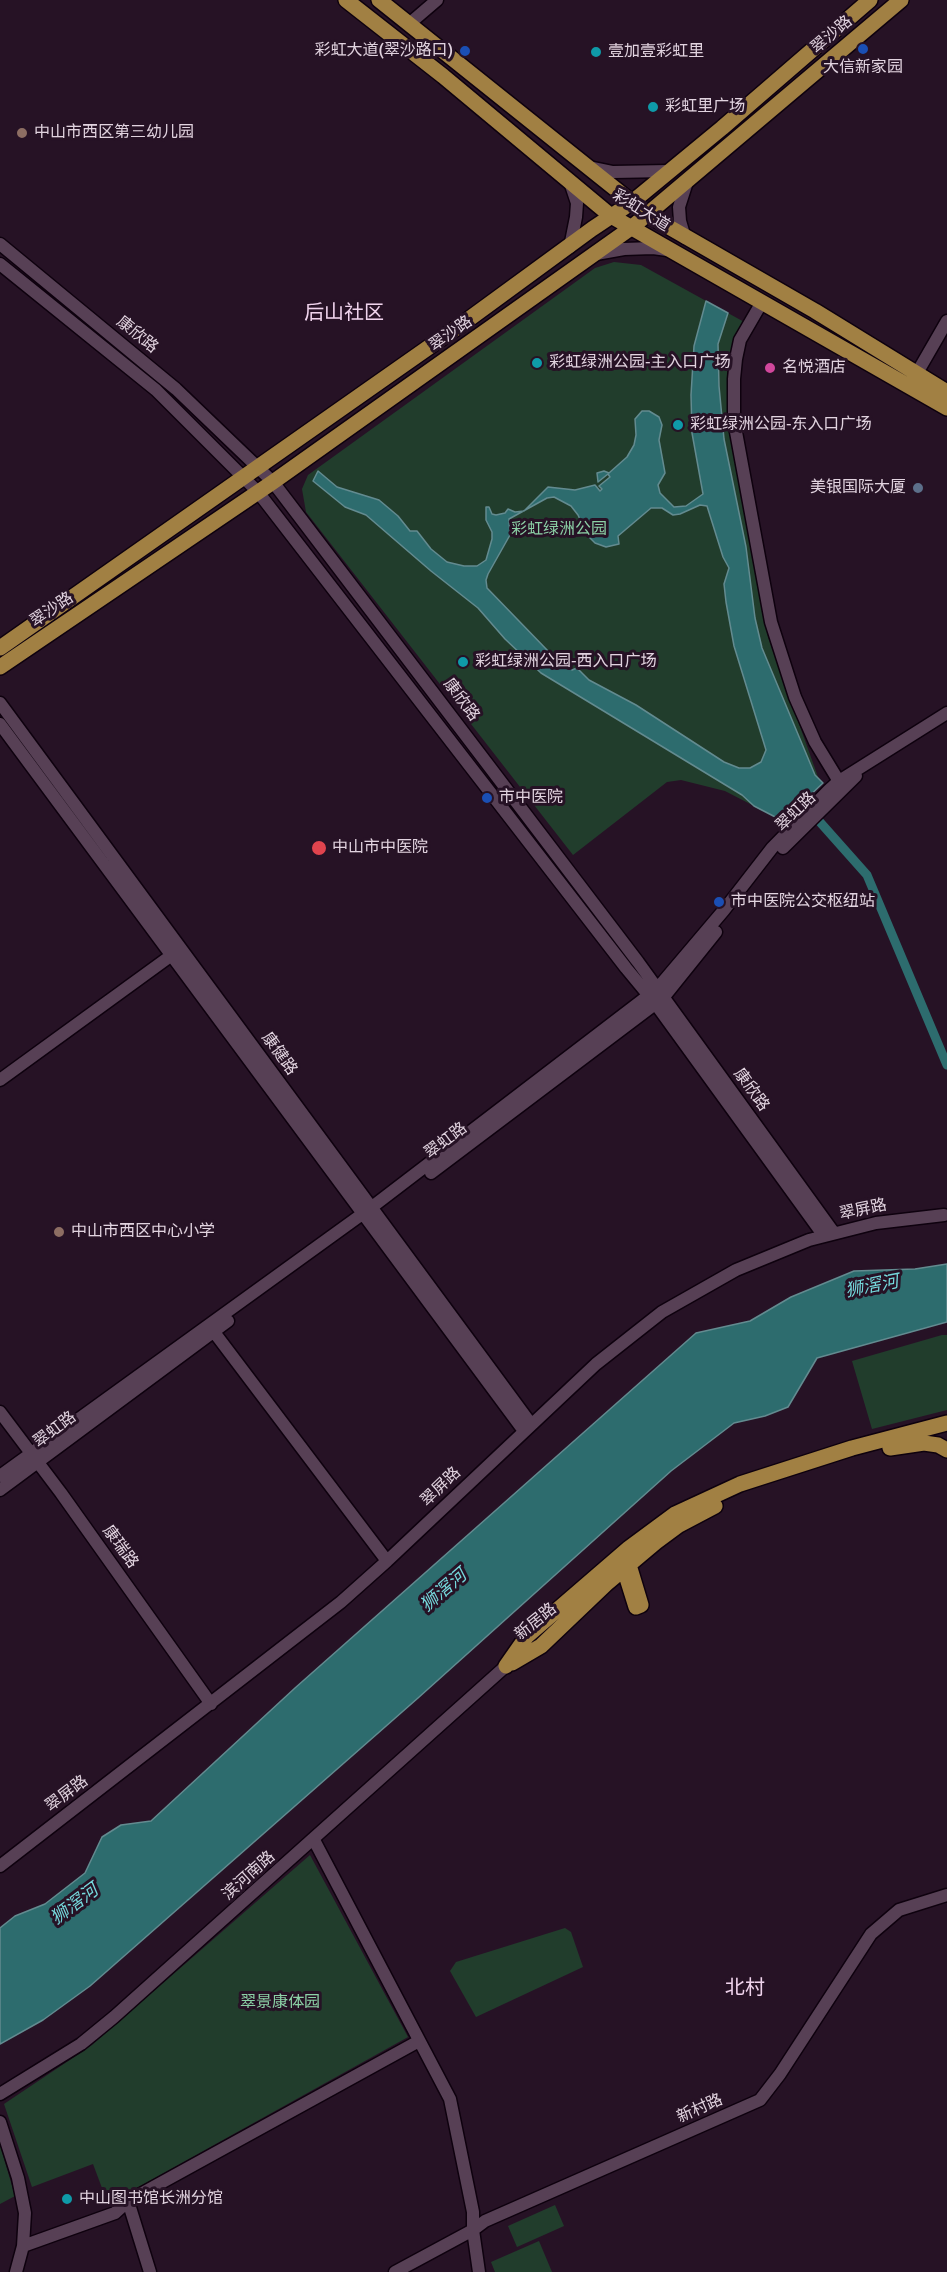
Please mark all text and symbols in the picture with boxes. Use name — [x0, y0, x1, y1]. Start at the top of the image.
street label: 翠沙路 — [807, 12, 857, 58]
place label: 彩虹大道(翠沙路口) — [314, 41, 453, 61]
place label: 壹加壹彩虹里 — [608, 42, 704, 62]
marker: 大信新家园 — [856, 42, 870, 56]
marker: 彩虹大道(翠沙路口) — [458, 44, 472, 58]
marker: 壹加壹彩虹里 — [589, 45, 603, 59]
place label: 大信新家园 — [823, 58, 903, 78]
place label: 彩虹里广场 — [665, 97, 745, 117]
marker: 彩虹里广场 — [646, 100, 660, 114]
place label: 中山市西区第三幼儿园 — [34, 123, 194, 143]
marker: 中山市西区第三幼儿园 — [15, 126, 29, 140]
street label: 彩虹大道 — [609, 186, 673, 236]
district label: 后山社区 — [304, 302, 384, 326]
street label: 康欣路 — [112, 312, 162, 358]
street label: 翠沙路 — [426, 312, 476, 356]
place label: 彩虹绿洲公园-主入口广场 — [549, 353, 731, 373]
marker: 彩虹绿洲公园-主入口广场 — [530, 356, 544, 370]
place label: 名悦酒店 — [782, 358, 846, 378]
marker: 名悦酒店 — [763, 361, 777, 375]
place label: 彩虹绿洲公园-东入口广场 — [690, 415, 872, 435]
marker: 彩虹绿洲公园-东入口广场 — [671, 418, 685, 432]
place label: 美银国际大厦 — [810, 478, 906, 498]
marker: 美银国际大厦 — [911, 481, 925, 495]
park label: 彩虹绿洲公园 — [511, 520, 607, 540]
street label: 翠沙路 — [27, 589, 77, 631]
place label: 彩虹绿洲公园-西入口广场 — [475, 652, 657, 672]
marker: 彩虹绿洲公园-西入口广场 — [456, 655, 470, 669]
street label: 康欣路 — [439, 675, 483, 725]
place label: 市中医院 — [499, 788, 563, 808]
street label: 翠虹路 — [772, 788, 820, 836]
marker: 市中医院 — [480, 791, 494, 805]
place label: 中山市中医院 — [332, 838, 428, 858]
marker: 中山市中医院 — [310, 839, 328, 857]
place label: 市中医院公交枢纽站 — [731, 892, 875, 912]
marker: 市中医院公交枢纽站 — [712, 895, 726, 909]
street label: 康健路 — [257, 1029, 301, 1079]
street label: 康欣路 — [729, 1065, 773, 1115]
street label: 翠虹路 — [421, 1119, 471, 1163]
street label: 翠屏路 — [838, 1196, 888, 1224]
place label: 中山市西区中心小学 — [71, 1222, 215, 1242]
marker: 中山市西区中心小学 — [52, 1225, 66, 1239]
water label: 狮滘河 — [843, 1271, 901, 1303]
street label: 翠虹路 — [30, 1408, 80, 1452]
street label: 翠屏路 — [417, 1463, 465, 1511]
street label: 康瑞路 — [98, 1522, 142, 1572]
water label: 狮滘河 — [417, 1565, 471, 1617]
street label: 新居路 — [511, 1599, 561, 1645]
street label: 翠屏路 — [42, 1772, 92, 1816]
street label: 滨河南路 — [219, 1847, 279, 1905]
water label: 狮滘河 — [47, 1880, 103, 1930]
district label: 北村 — [725, 1977, 765, 2001]
park label: 翠景康体园 — [240, 1993, 320, 2013]
street label: 新村路 — [674, 2090, 726, 2128]
place label: 中山图书馆长洲分馆 — [79, 2189, 223, 2209]
marker: 中山图书馆长洲分馆 — [60, 2192, 74, 2206]

